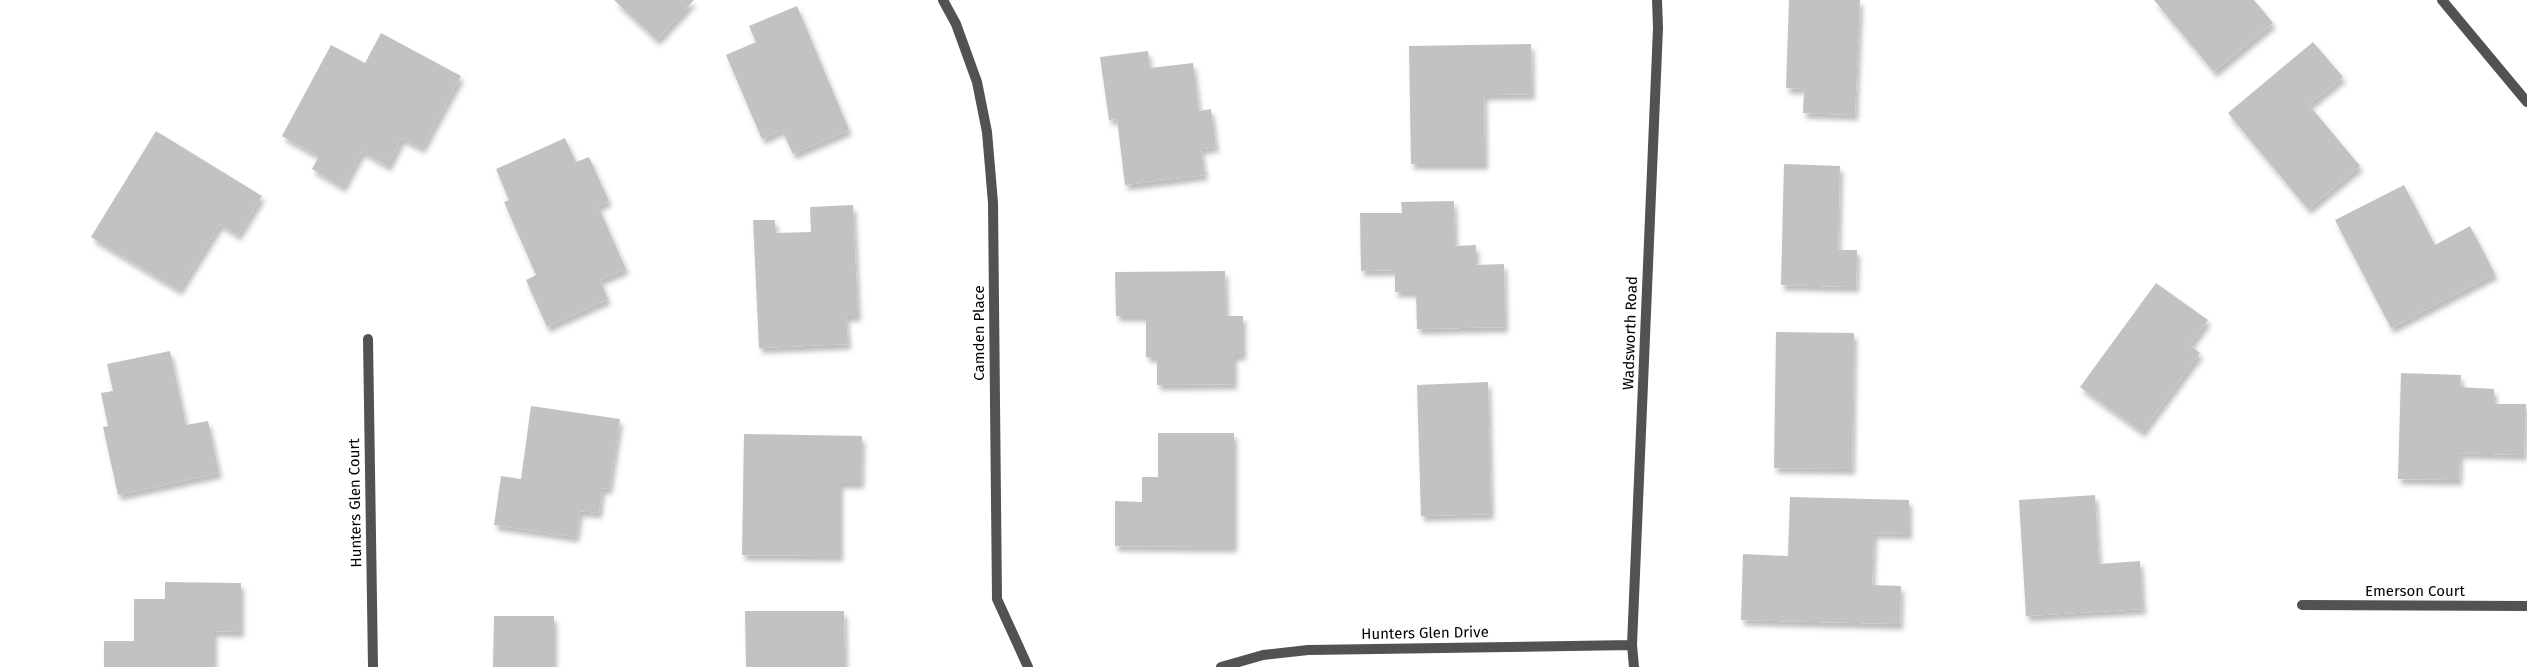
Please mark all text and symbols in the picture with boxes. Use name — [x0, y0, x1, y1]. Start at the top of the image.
street label: Wadsworth Road — [1619, 276, 1641, 390]
street label: Camden Place — [970, 285, 988, 381]
street label: Hunters Glen Court — [345, 438, 365, 568]
street label: Emerson Court — [2365, 582, 2465, 600]
street label: Hunters Glen Drive — [1361, 623, 1489, 643]

